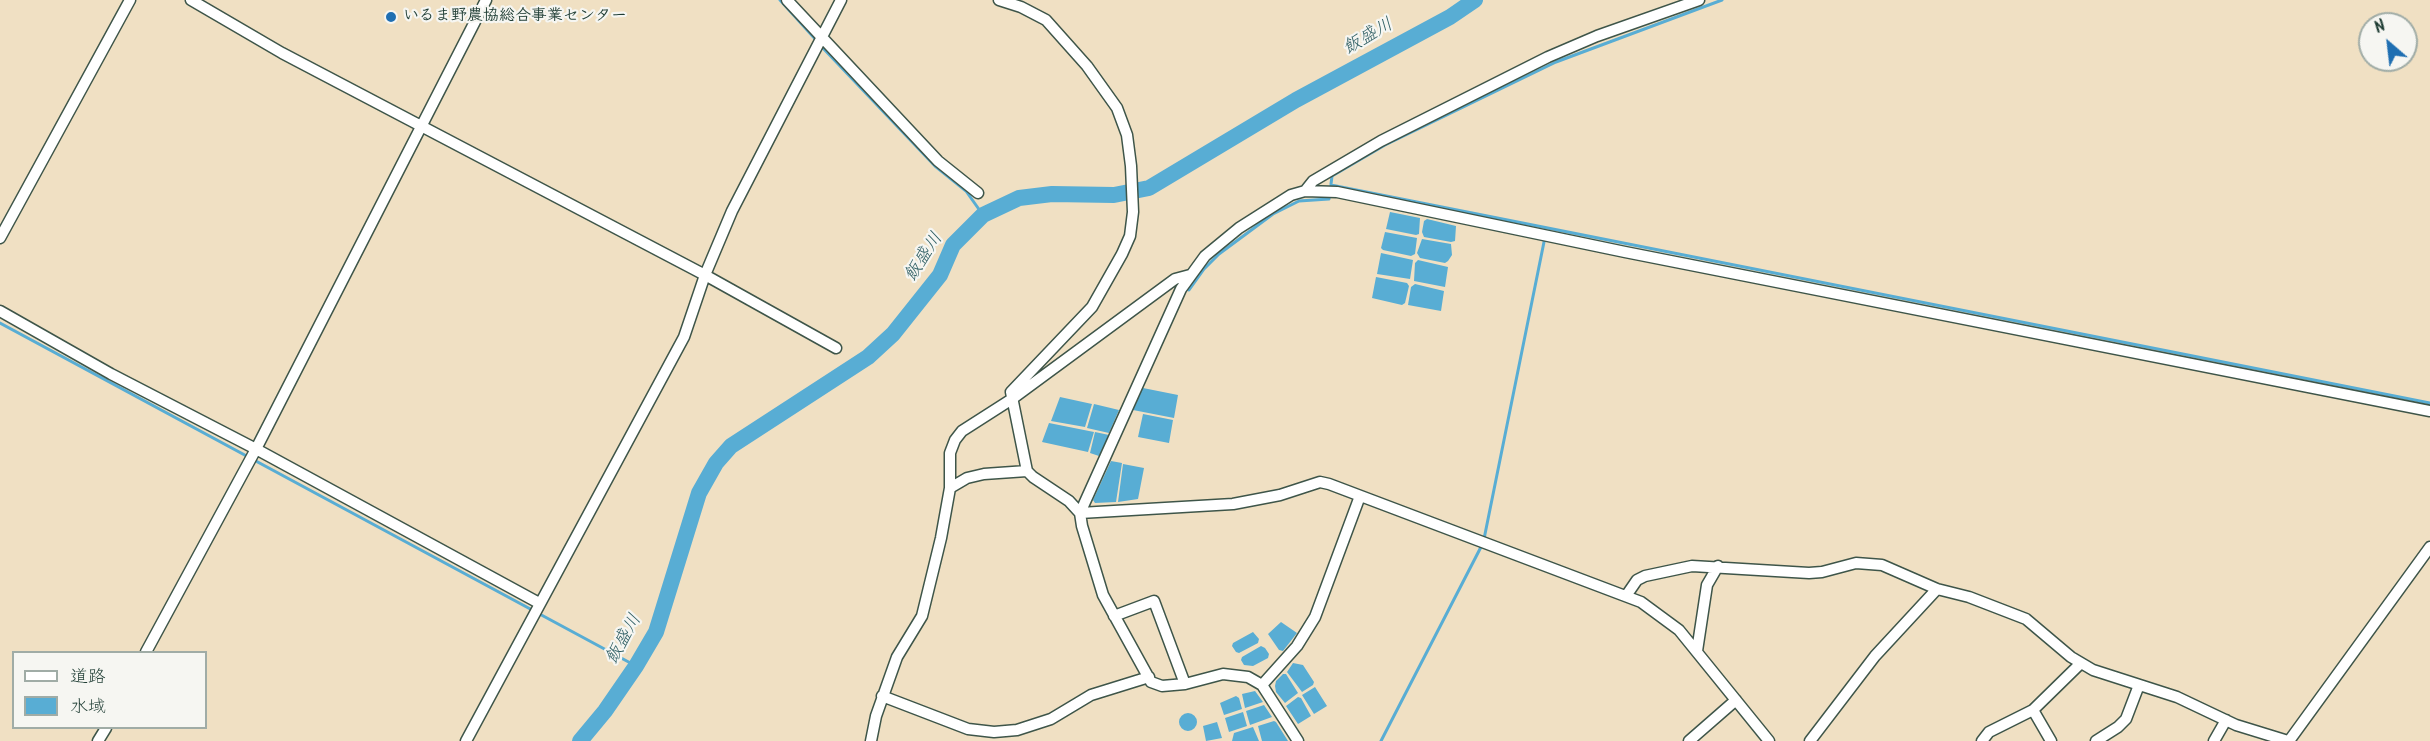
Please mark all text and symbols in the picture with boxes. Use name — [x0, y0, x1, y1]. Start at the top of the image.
place label: いるま野農協総合事業センター — [403, 7, 627, 27]
marker: いるま野農協総合事業センター — [384, 10, 398, 24]
north arrow — [2358, 12, 2418, 72]
text: N — [2370, 14, 2391, 41]
water label: 飯盛川 — [1340, 15, 1398, 61]
water label: 飯盛川 — [901, 229, 949, 287]
water label: 飯盛川 — [602, 611, 648, 669]
legend — [12, 651, 207, 729]
text: 道路 — [70, 663, 106, 692]
text: 水域 — [70, 693, 106, 722]

